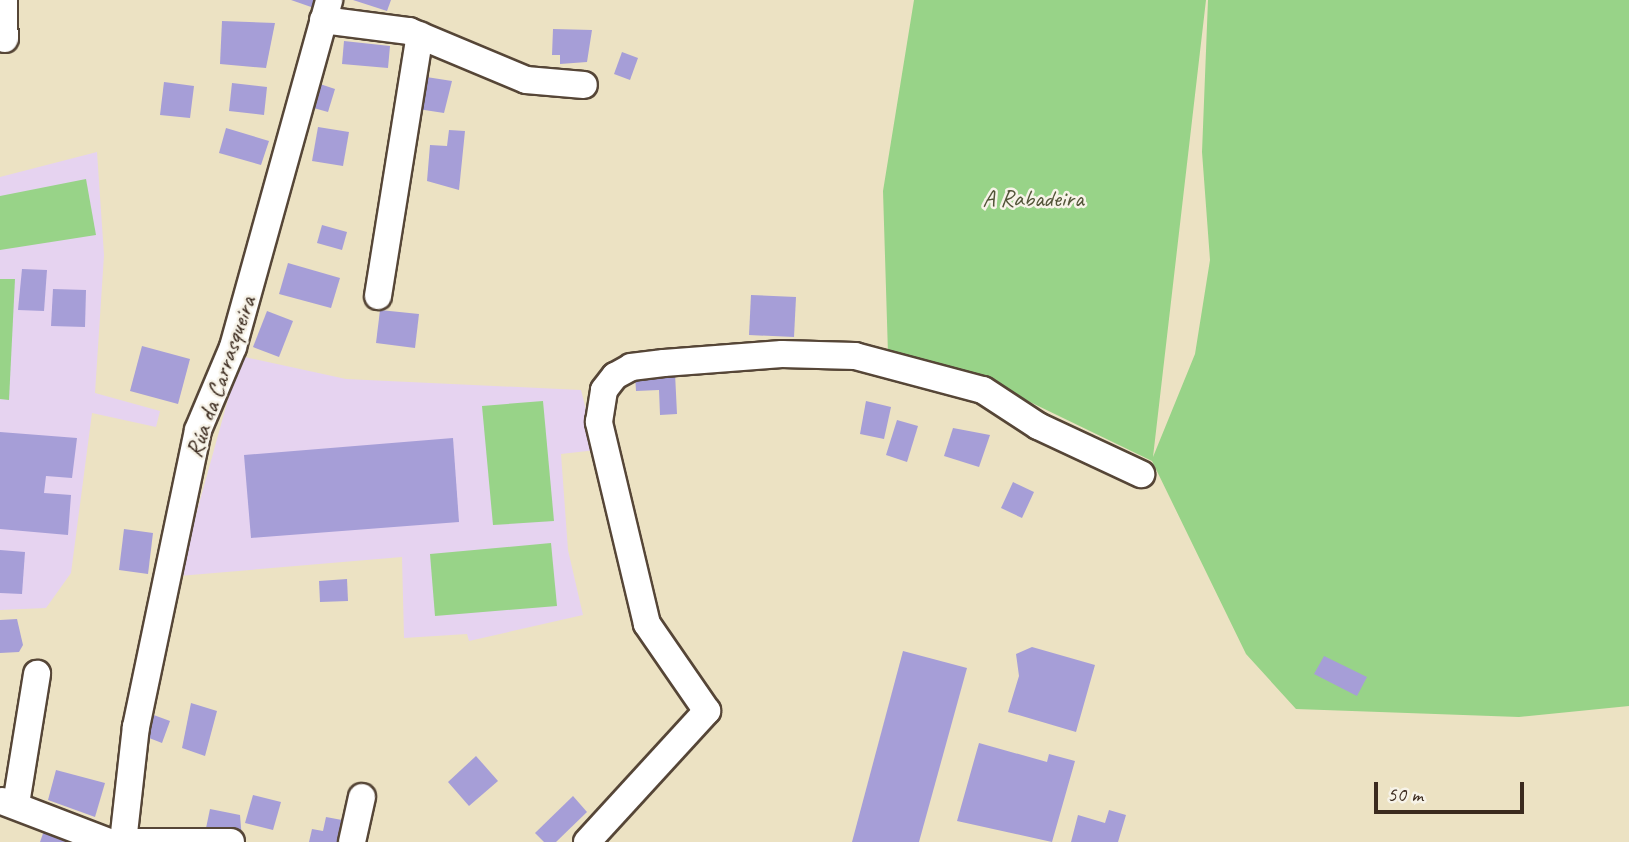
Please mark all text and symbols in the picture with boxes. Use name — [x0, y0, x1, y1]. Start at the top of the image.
park label: A Rabadeira — [982, 185, 1084, 213]
street label: Rúa da Carrasqueira — [180, 292, 262, 462]
scale bar — [1377, 768, 1528, 812]
text: 50 m — [1387, 781, 1423, 807]

